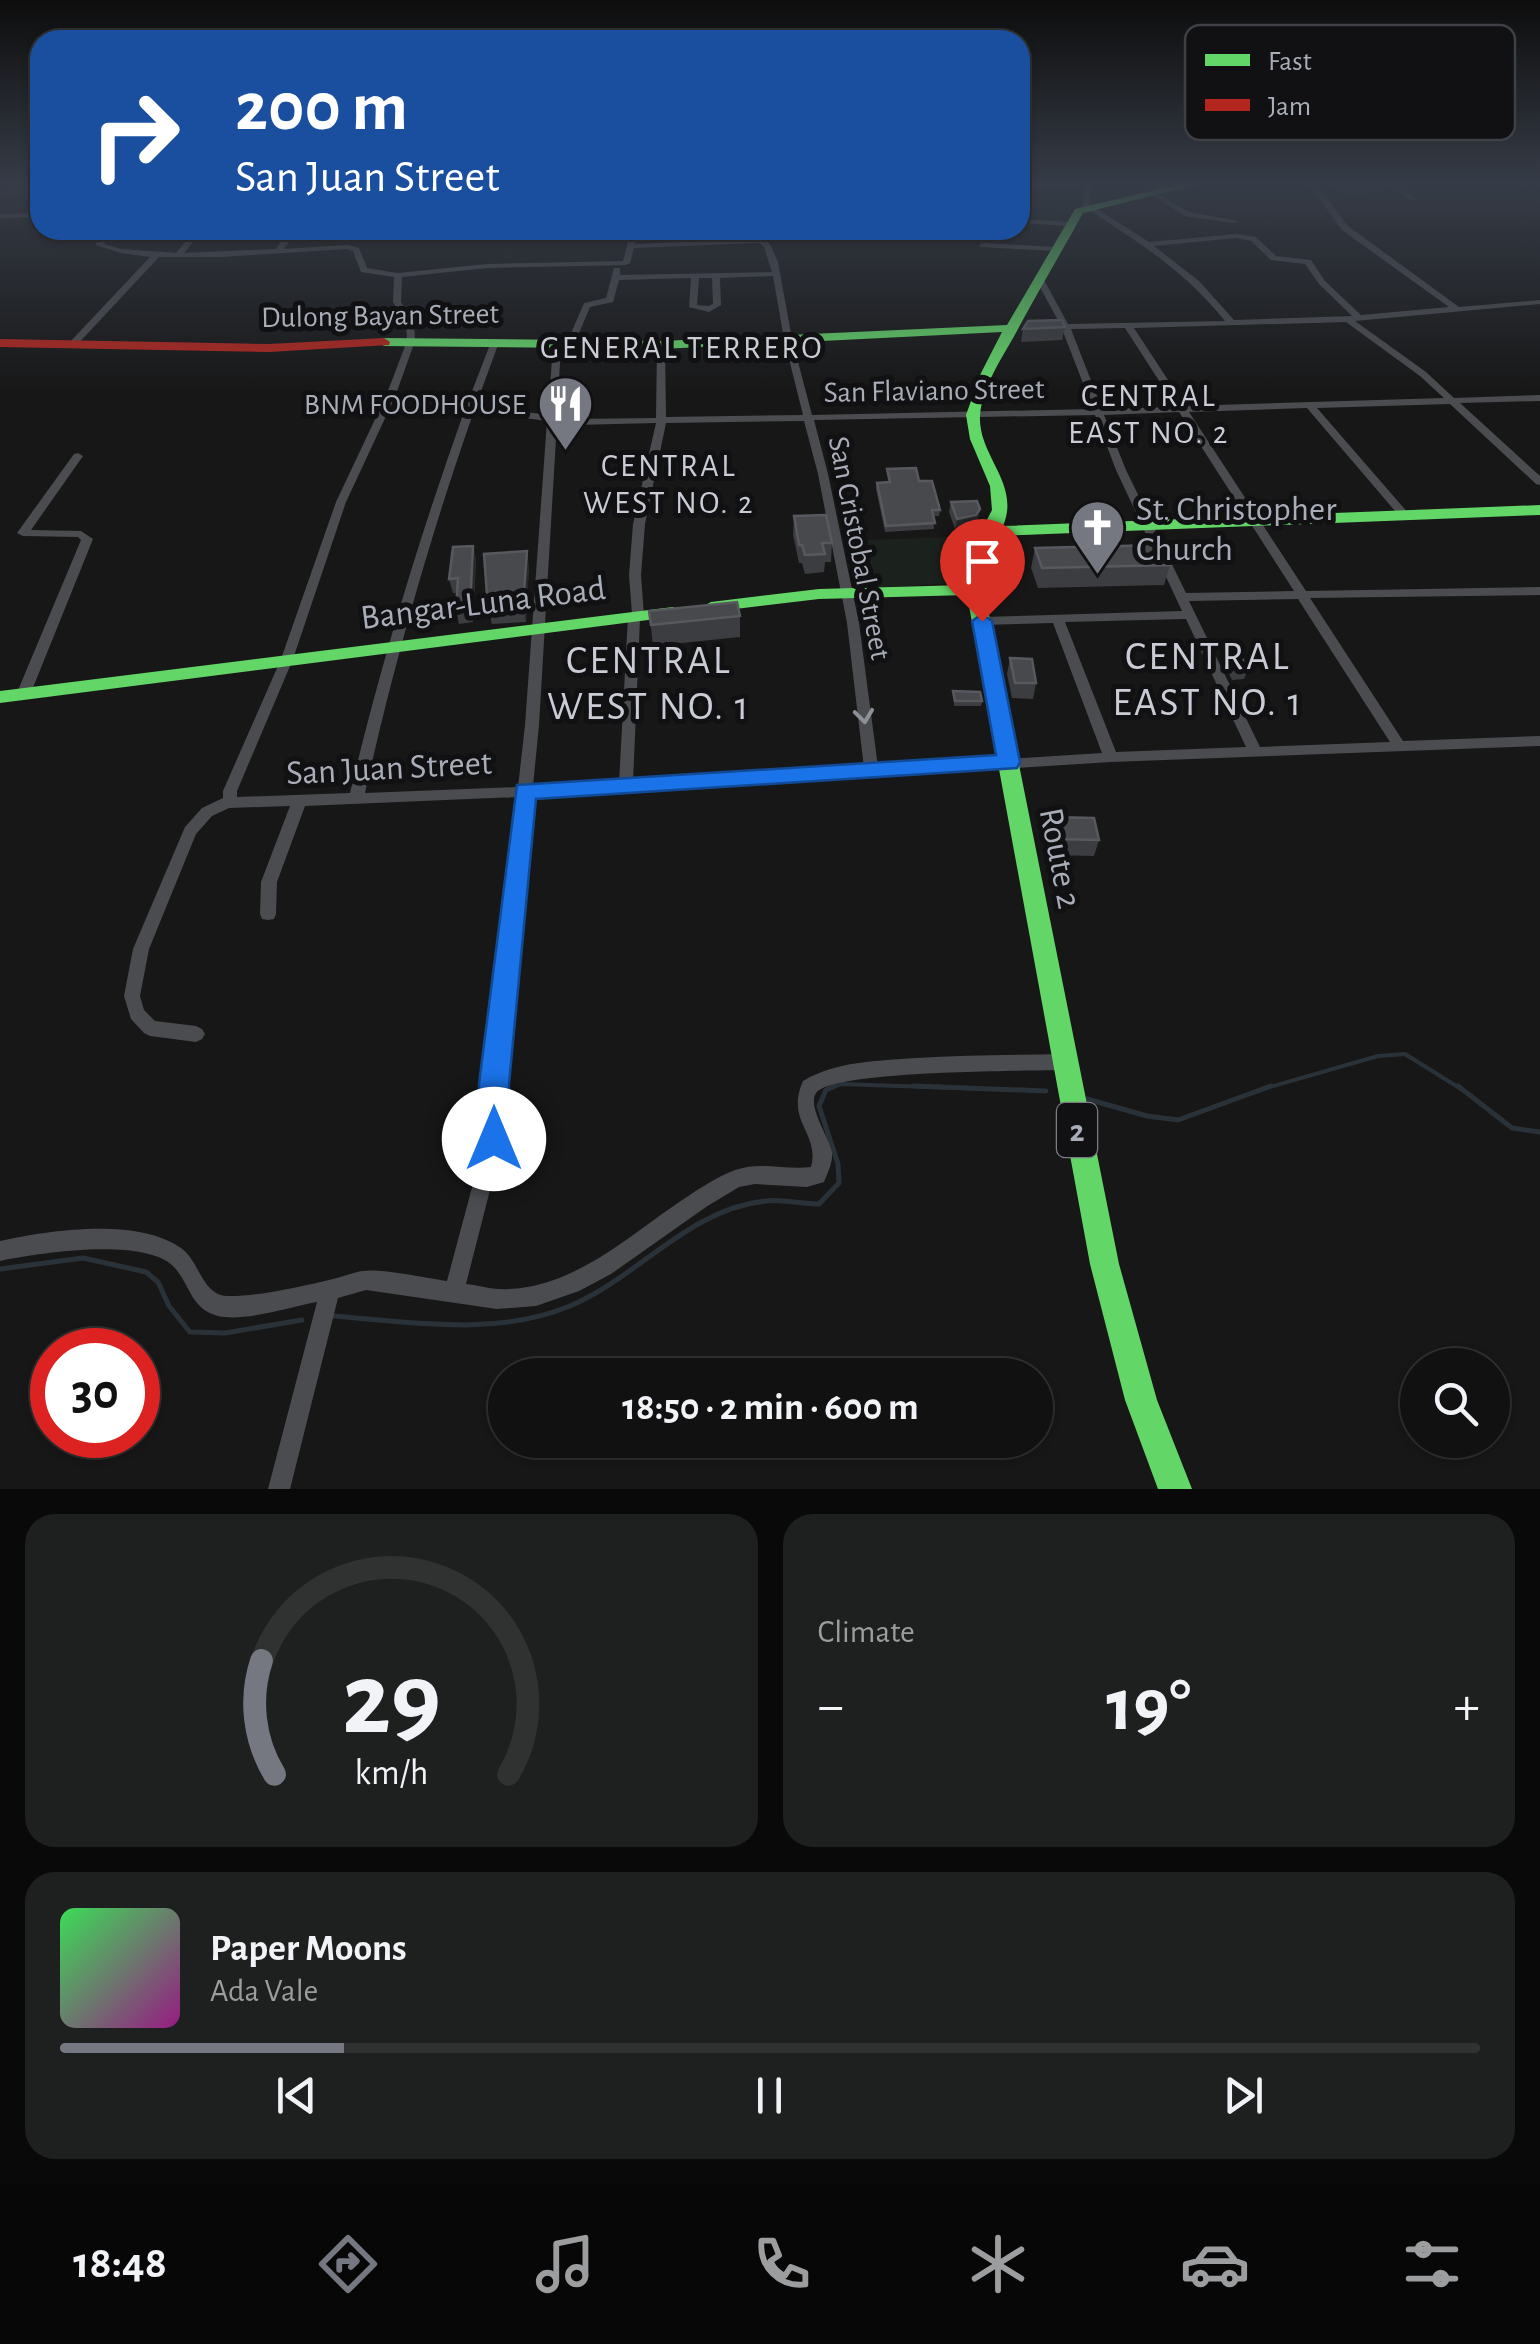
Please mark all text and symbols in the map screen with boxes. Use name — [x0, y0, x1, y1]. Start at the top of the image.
legend — [1185, 25, 1515, 140]
text: Fast — [1268, 48, 1312, 76]
icon: right — [70, 70, 200, 200]
text: 200 m — [235, 73, 408, 143]
text: Jam — [1268, 93, 1311, 121]
text: San Juan Street — [235, 155, 500, 200]
street label: Dulong Bayan Street — [261, 299, 500, 333]
district label: GENERAL TERRERO — [540, 332, 824, 364]
restaurant icon: BNM FOODHOUSE — [535, 374, 595, 453]
street label: San Flaviano Street — [823, 374, 1045, 408]
district label: CENTRAL EAST NO. 2 — [1068, 380, 1230, 449]
place label: BNM FOODHOUSE — [304, 390, 526, 420]
street label: San Cristobal Street — [823, 434, 895, 663]
district label: CENTRAL WEST NO. 2 — [583, 450, 755, 519]
place label: St. Christopher Church — [1136, 492, 1337, 567]
church icon: St. Christopher Church — [1067, 498, 1127, 577]
pin — [940, 519, 1025, 622]
icon: arrive — [955, 534, 1010, 589]
street label: Bangar-Luna Road — [359, 571, 608, 636]
district label: CENTRAL EAST NO. 1 — [1112, 637, 1304, 723]
district label: CENTRAL WEST NO. 1 — [547, 641, 751, 727]
one-way arrow — [853, 709, 874, 725]
street label: San Juan Street — [285, 746, 493, 791]
street label: Route 2 — [1033, 805, 1086, 912]
position arrow — [442, 1087, 546, 1191]
road number: 2 — [1057, 1103, 1097, 1157]
speed limit sign: 30 — [30, 1328, 160, 1458]
map controls — [1400, 1348, 1510, 1458]
button: search — [1400, 1348, 1510, 1458]
text: 18:50 · 2 min · 600 m — [622, 1389, 919, 1427]
text: Climate — [818, 1616, 915, 1648]
text: 29 — [342, 1649, 441, 1753]
text: 19° — [1106, 1669, 1191, 1744]
text: − — [818, 1679, 844, 1734]
text: + — [1454, 1679, 1480, 1734]
text: km/h — [354, 1755, 428, 1791]
text: Paper Moons — [210, 1930, 407, 1968]
text: Ada Vale — [210, 1975, 318, 2007]
icon: previous — [269, 2068, 324, 2123]
icon: pause — [742, 2068, 797, 2123]
icon: next — [1216, 2068, 1271, 2123]
icon: directions — [313, 2229, 383, 2299]
icon: music — [530, 2229, 600, 2299]
icon: phone — [747, 2229, 817, 2299]
icon: climate — [963, 2229, 1033, 2299]
icon: car — [1180, 2229, 1250, 2299]
icon: filters — [1397, 2229, 1467, 2299]
text: 18:48 — [73, 2241, 167, 2286]

